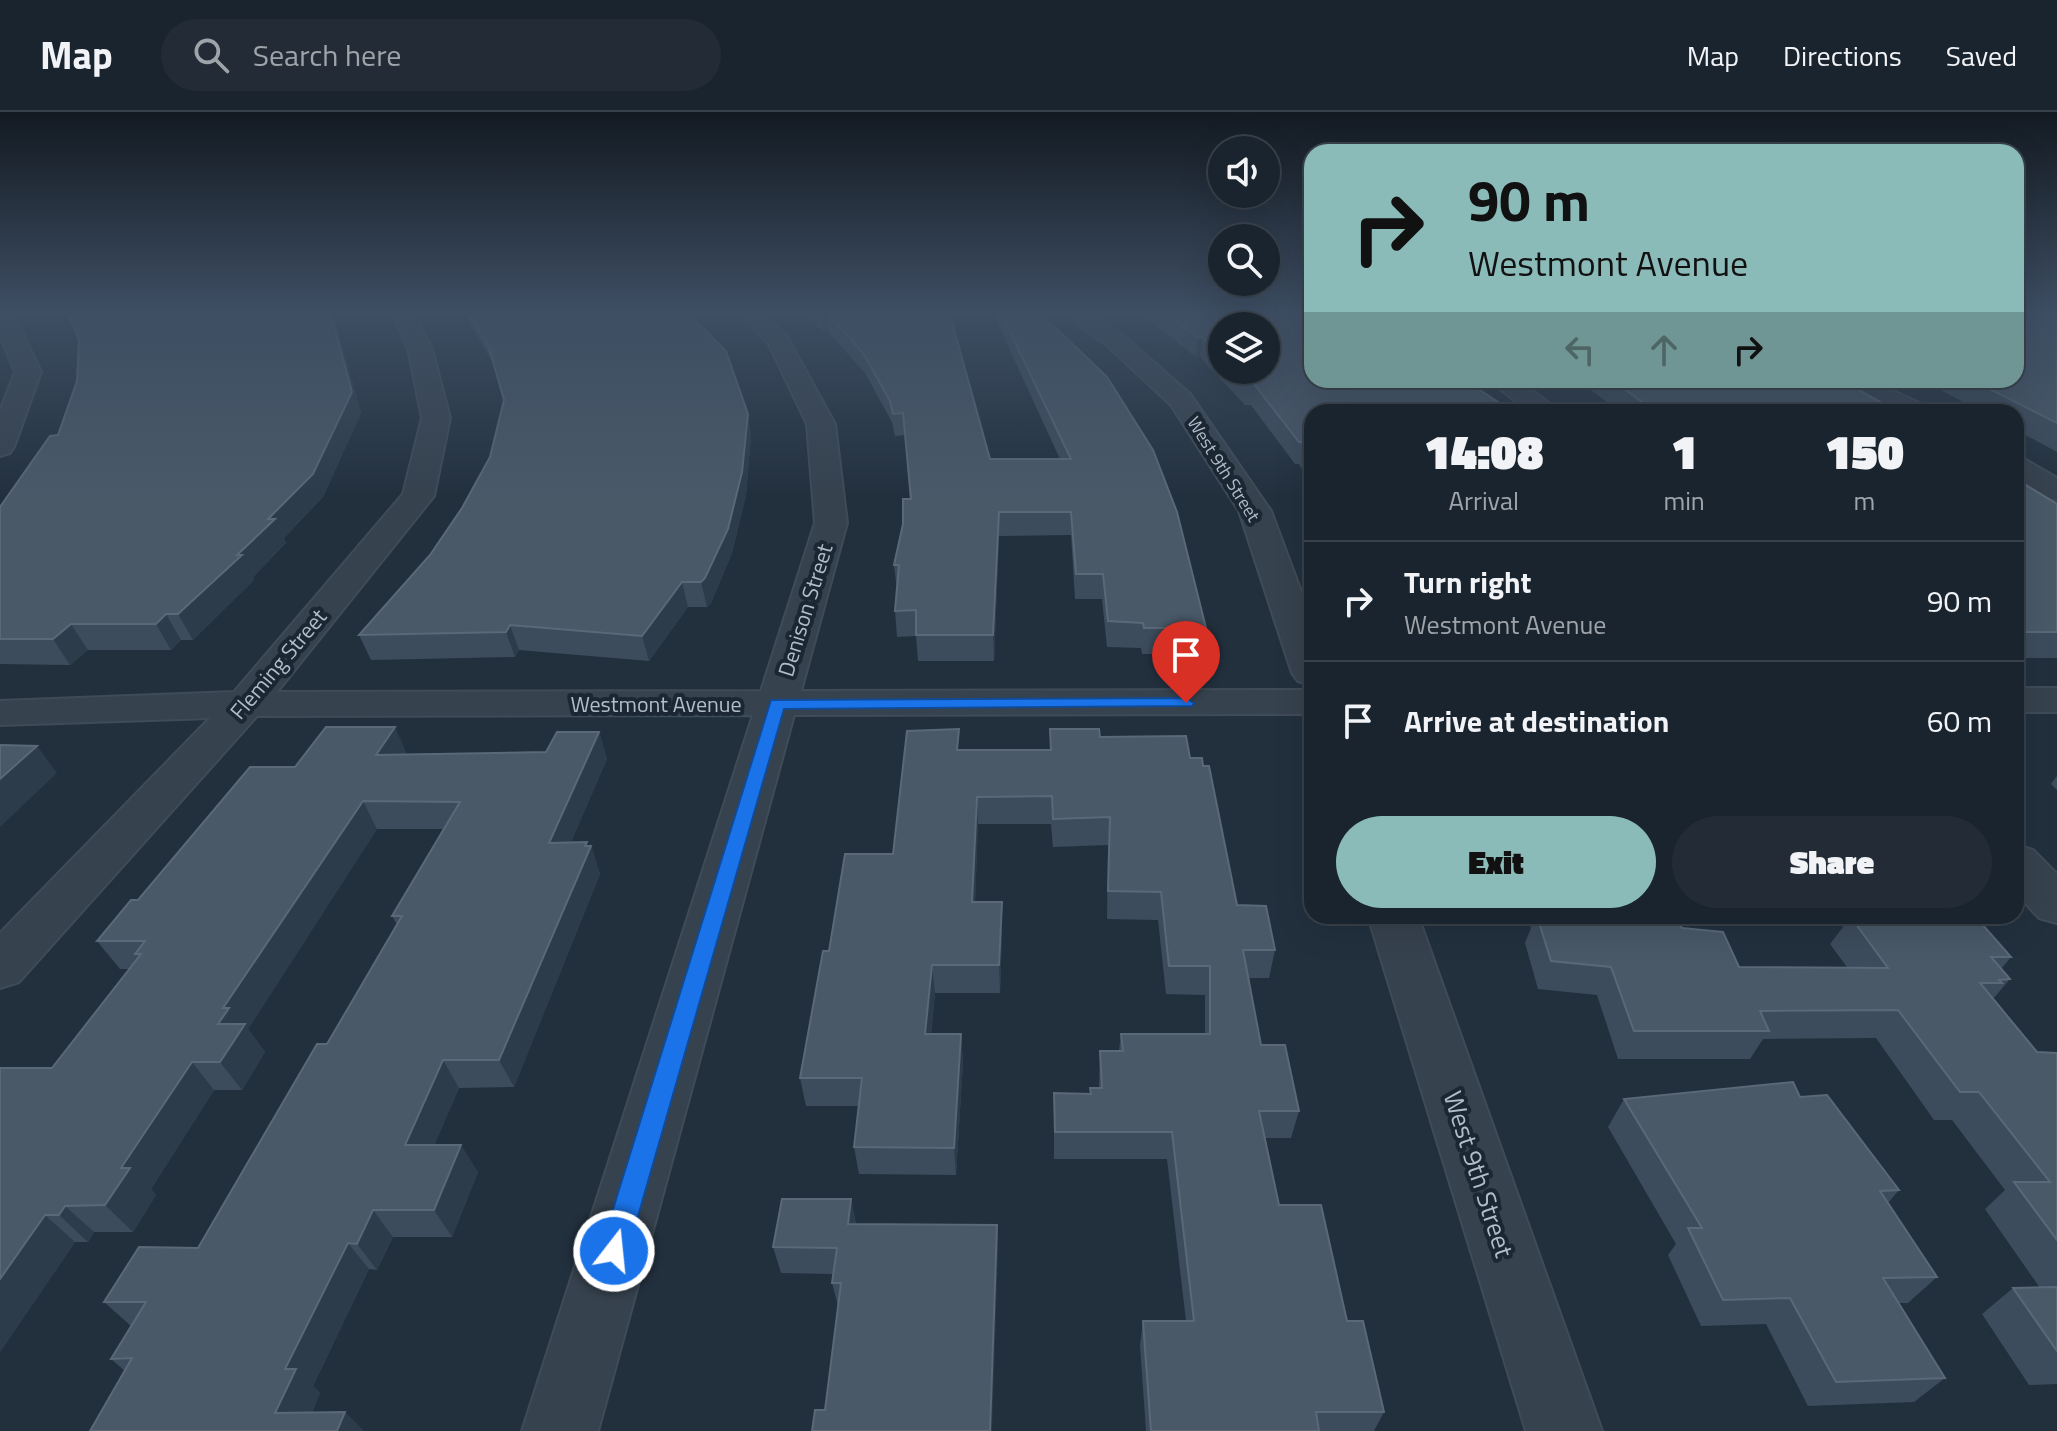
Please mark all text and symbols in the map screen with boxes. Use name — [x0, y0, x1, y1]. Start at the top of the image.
search box — [161, 19, 721, 91]
text: Map — [40, 26, 113, 84]
text: Search here — [253, 32, 402, 78]
icon: search — [189, 33, 233, 77]
text: Map — [1687, 34, 1739, 77]
text: Directions — [1783, 34, 1902, 77]
text: Saved — [1946, 34, 2017, 77]
map controls — [1208, 136, 1280, 384]
button: sound — [1208, 136, 1280, 208]
text: 90 m — [1468, 158, 1590, 243]
icon: right — [1336, 176, 1440, 280]
button: search — [1208, 224, 1280, 296]
text: Westmont Avenue — [1468, 235, 1748, 290]
button: layers — [1208, 312, 1280, 384]
icon: left — [1558, 328, 1602, 372]
icon: ahead — [1642, 328, 1686, 372]
icon: right — [1726, 328, 1770, 372]
street label: West 9th Street — [1181, 411, 1268, 528]
text: 14:08 — [1424, 415, 1543, 488]
text: 1 — [1671, 415, 1697, 488]
text: 150 — [1825, 415, 1904, 488]
text: Arrival — [1448, 481, 1519, 520]
text: min — [1663, 481, 1705, 520]
text: m — [1854, 481, 1875, 520]
street label: Denison Street — [769, 539, 841, 681]
text: Turn right — [1404, 559, 1532, 605]
text: 90 m — [1927, 578, 1992, 624]
icon: right — [1336, 579, 1380, 623]
street label: Fleming Street — [221, 601, 335, 727]
text: Westmont Avenue — [1404, 605, 1606, 644]
pin — [1152, 621, 1220, 703]
icon: arrive — [1164, 633, 1208, 677]
street label: Westmont Avenue — [570, 687, 742, 721]
text: Arrive at destination — [1404, 698, 1669, 744]
text: 60 m — [1927, 698, 1992, 744]
icon: arrive — [1336, 699, 1380, 743]
button: Exit — [1336, 816, 1656, 908]
button: Share — [1672, 816, 1992, 908]
street label: West 9th Street — [1434, 1086, 1524, 1262]
position arrow — [572, 1209, 656, 1293]

